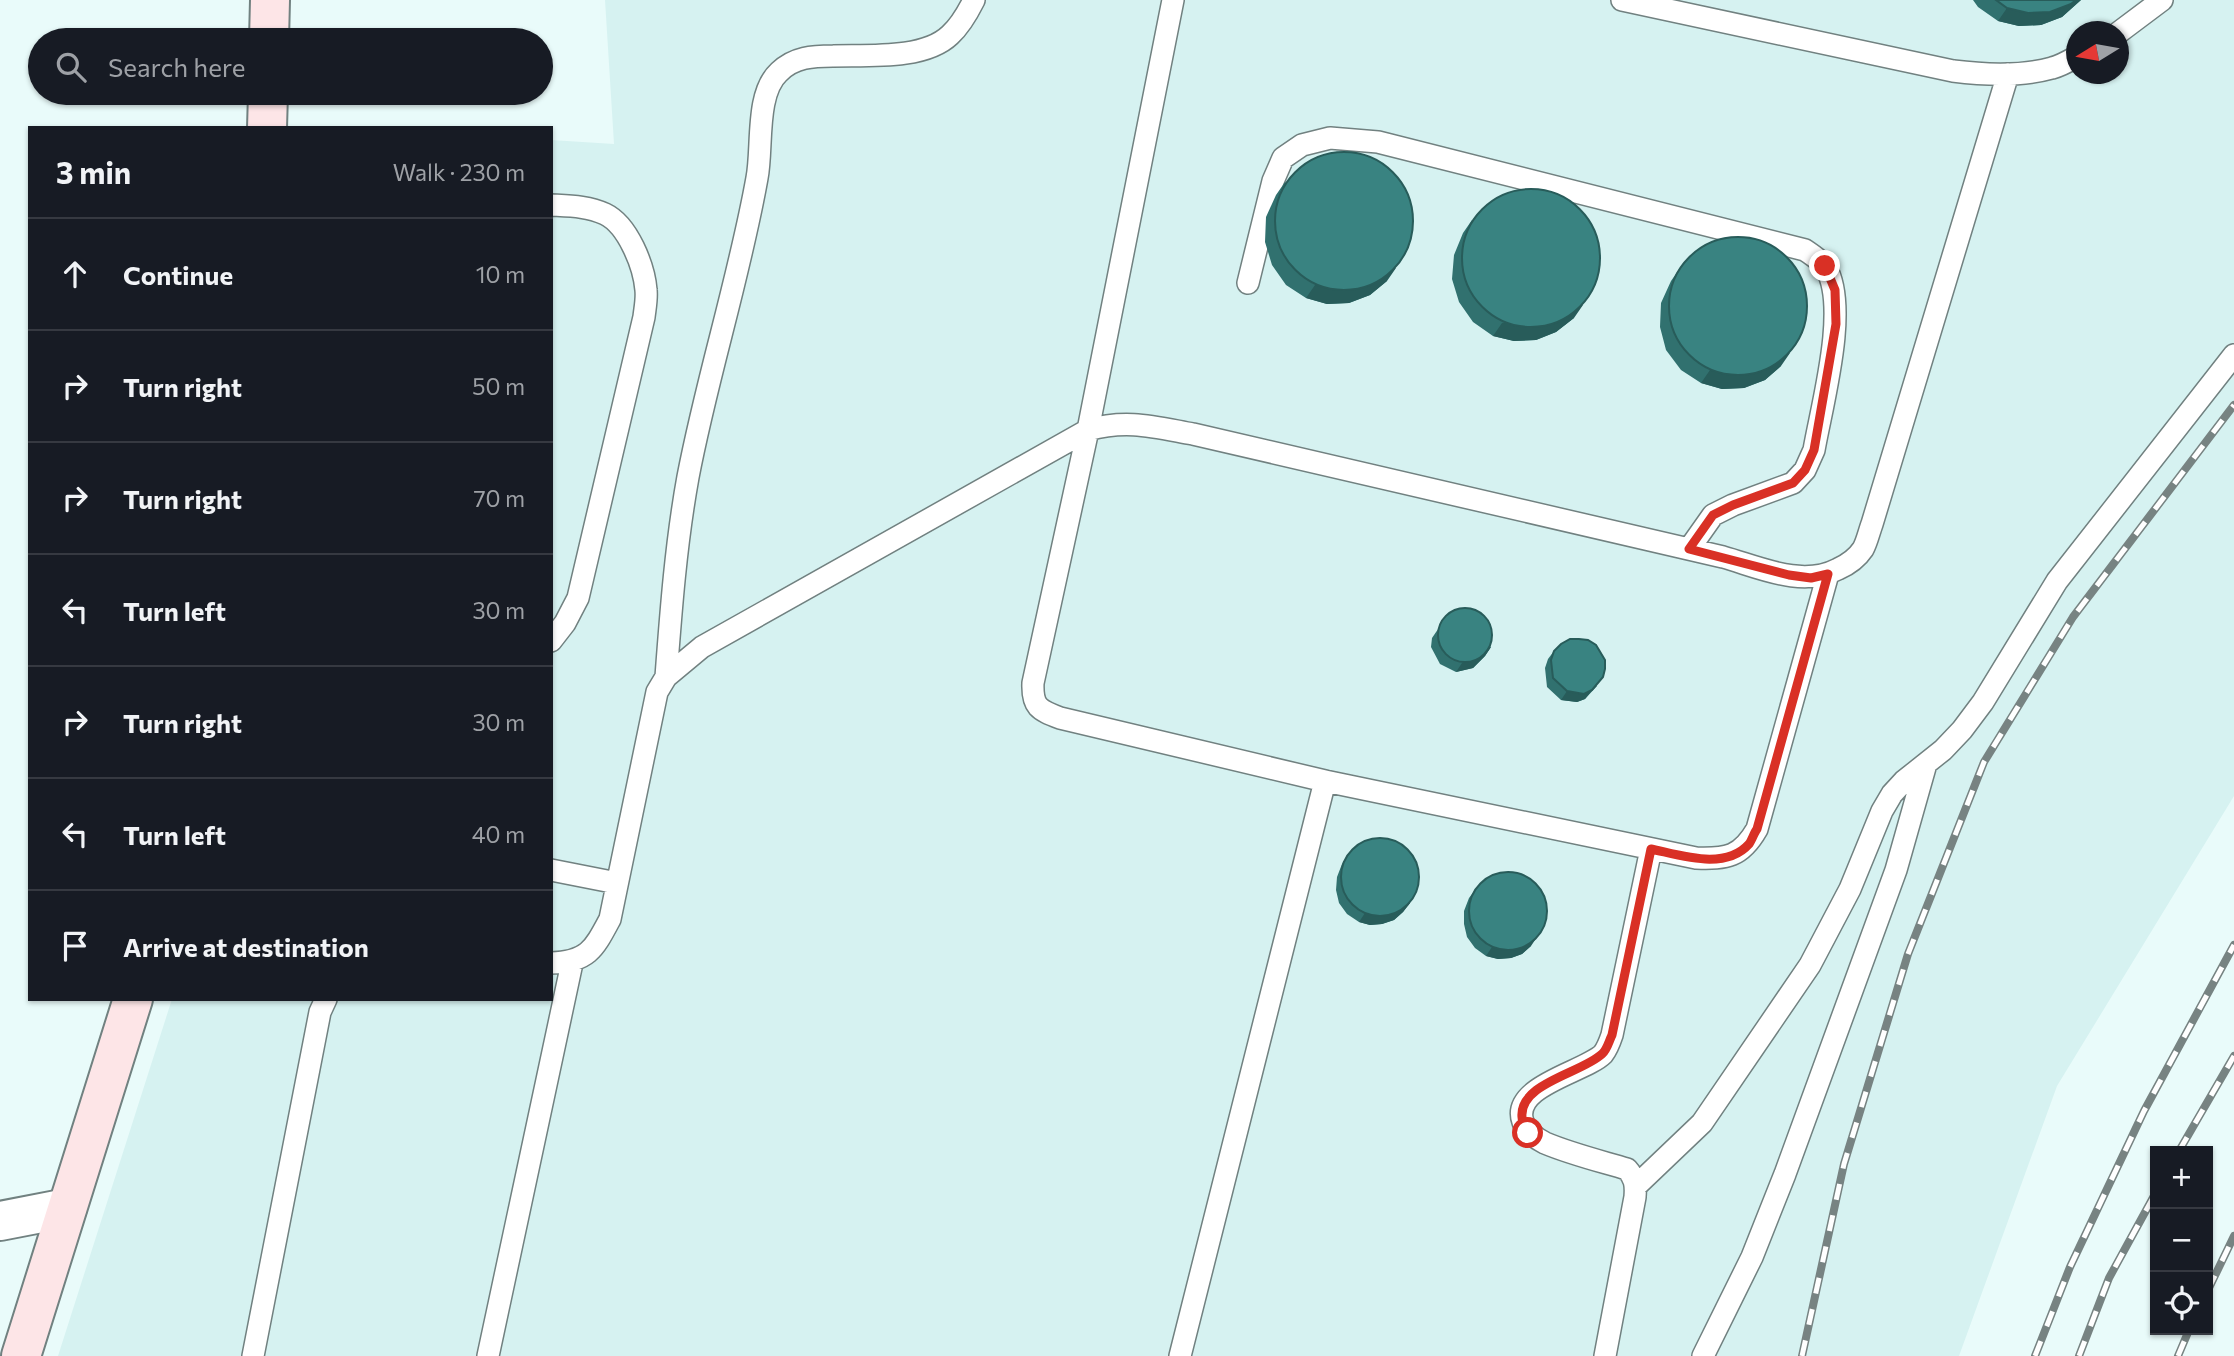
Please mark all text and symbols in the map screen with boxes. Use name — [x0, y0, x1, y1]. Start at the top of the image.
north arrow — [2066, 21, 2129, 84]
search box — [28, 28, 553, 105]
icon: search — [52, 48, 90, 86]
text: Search here — [108, 51, 246, 82]
text: 3 min — [56, 153, 131, 190]
text: Walk · 230 m — [393, 158, 525, 186]
route end — [1809, 250, 1840, 281]
icon: ahead — [56, 255, 94, 293]
text: Continue — [123, 259, 233, 290]
text: 10 m — [476, 260, 525, 288]
icon: right — [56, 367, 94, 405]
text: Turn right — [123, 371, 242, 402]
text: 50 m — [472, 372, 525, 400]
icon: right — [56, 479, 94, 517]
text: Turn right — [123, 483, 242, 514]
text: 70 m — [473, 484, 525, 512]
icon: left — [56, 591, 94, 629]
text: Turn left — [123, 595, 226, 626]
text: 30 m — [472, 596, 525, 624]
icon: right — [56, 703, 94, 741]
text: Turn right — [123, 707, 242, 738]
text: 30 m — [472, 708, 525, 736]
icon: left — [56, 815, 94, 853]
text: Turn left — [123, 819, 226, 850]
text: 40 m — [472, 820, 525, 848]
icon: arrive — [56, 927, 94, 965]
text: Arrive at destination — [123, 931, 369, 962]
route start — [1512, 1117, 1543, 1148]
map controls — [2150, 1146, 2213, 1335]
button: + — [2150, 1146, 2213, 1209]
button: − — [2150, 1209, 2213, 1272]
button: locate — [2150, 1272, 2213, 1335]

